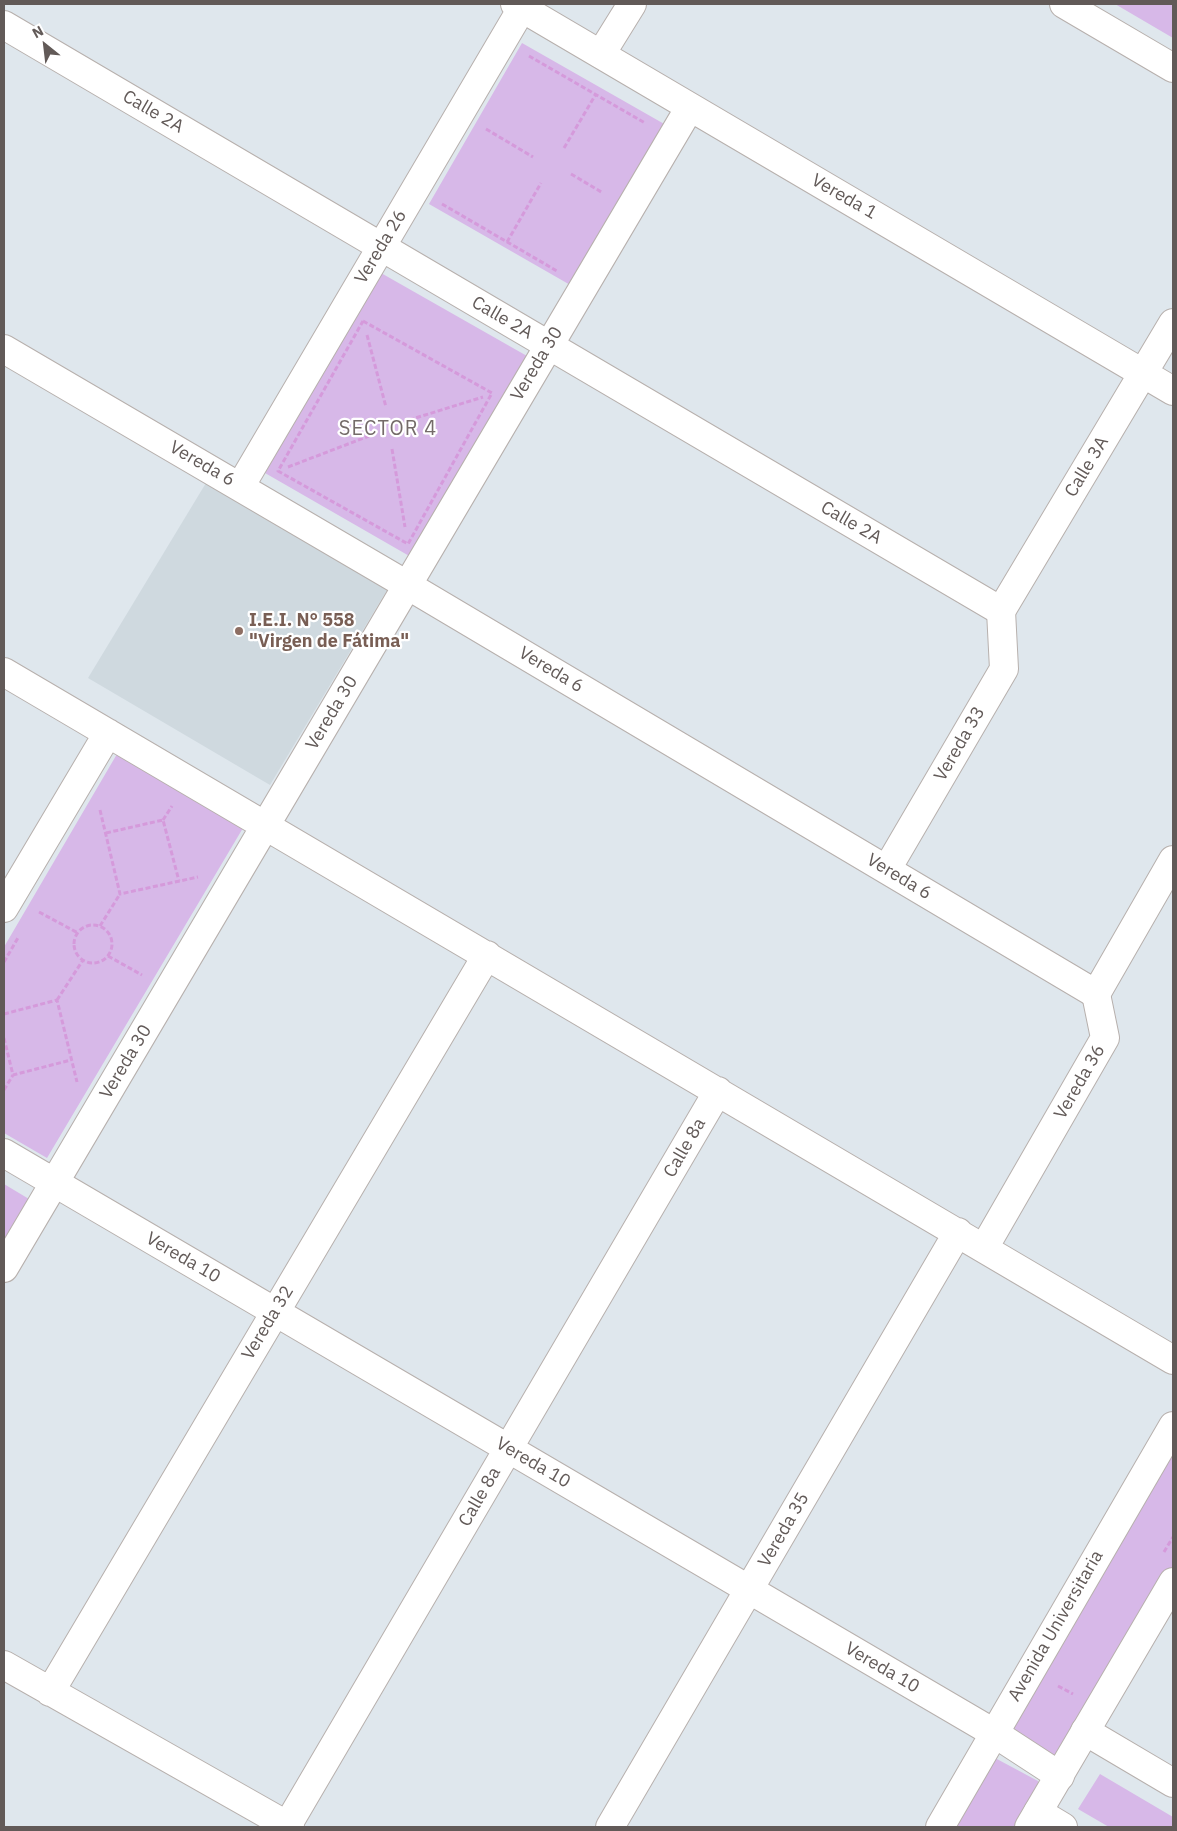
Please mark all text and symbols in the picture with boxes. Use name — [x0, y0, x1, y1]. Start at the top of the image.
north arrow — [20, 20, 70, 70]
text: N — [29, 22, 47, 42]
street label: Calle 2A — [119, 86, 187, 138]
street label: Vereda 1 — [808, 170, 880, 224]
street label: Vereda 26 — [350, 206, 412, 288]
street label: Calle 2A — [468, 292, 536, 344]
street label: Vereda 30 — [506, 323, 568, 405]
district label: SECTOR 4 — [338, 417, 438, 441]
street label: Calle 3A — [1060, 433, 1114, 501]
street label: Vereda 6 — [166, 437, 238, 491]
street label: Calle 2A — [817, 497, 885, 549]
place label: I.E.I. N° 558 "Virgen de Fátima" — [249, 610, 409, 652]
marker: I.E.I. N° 558 "Virgen de Fátima" — [233, 625, 245, 637]
street label: Vereda 6 — [515, 642, 587, 698]
street label: Vereda 30 — [301, 672, 363, 754]
street label: Vereda 33 — [930, 703, 990, 785]
street label: Vereda 6 — [863, 849, 935, 905]
street label: Vereda 30 — [95, 1021, 157, 1103]
street label: Vereda 36 — [1050, 1041, 1110, 1123]
street label: Calle 8a — [659, 1114, 711, 1182]
street label: Vereda 10 — [142, 1228, 224, 1288]
street label: Vereda 32 — [237, 1282, 299, 1364]
street label: Vereda 10 — [492, 1433, 574, 1493]
street label: Calle 8a — [454, 1463, 506, 1531]
street label: Vereda 35 — [754, 1489, 814, 1571]
street label: Avenida Universitaria — [1004, 1547, 1108, 1705]
street label: Vereda 10 — [841, 1638, 923, 1698]

